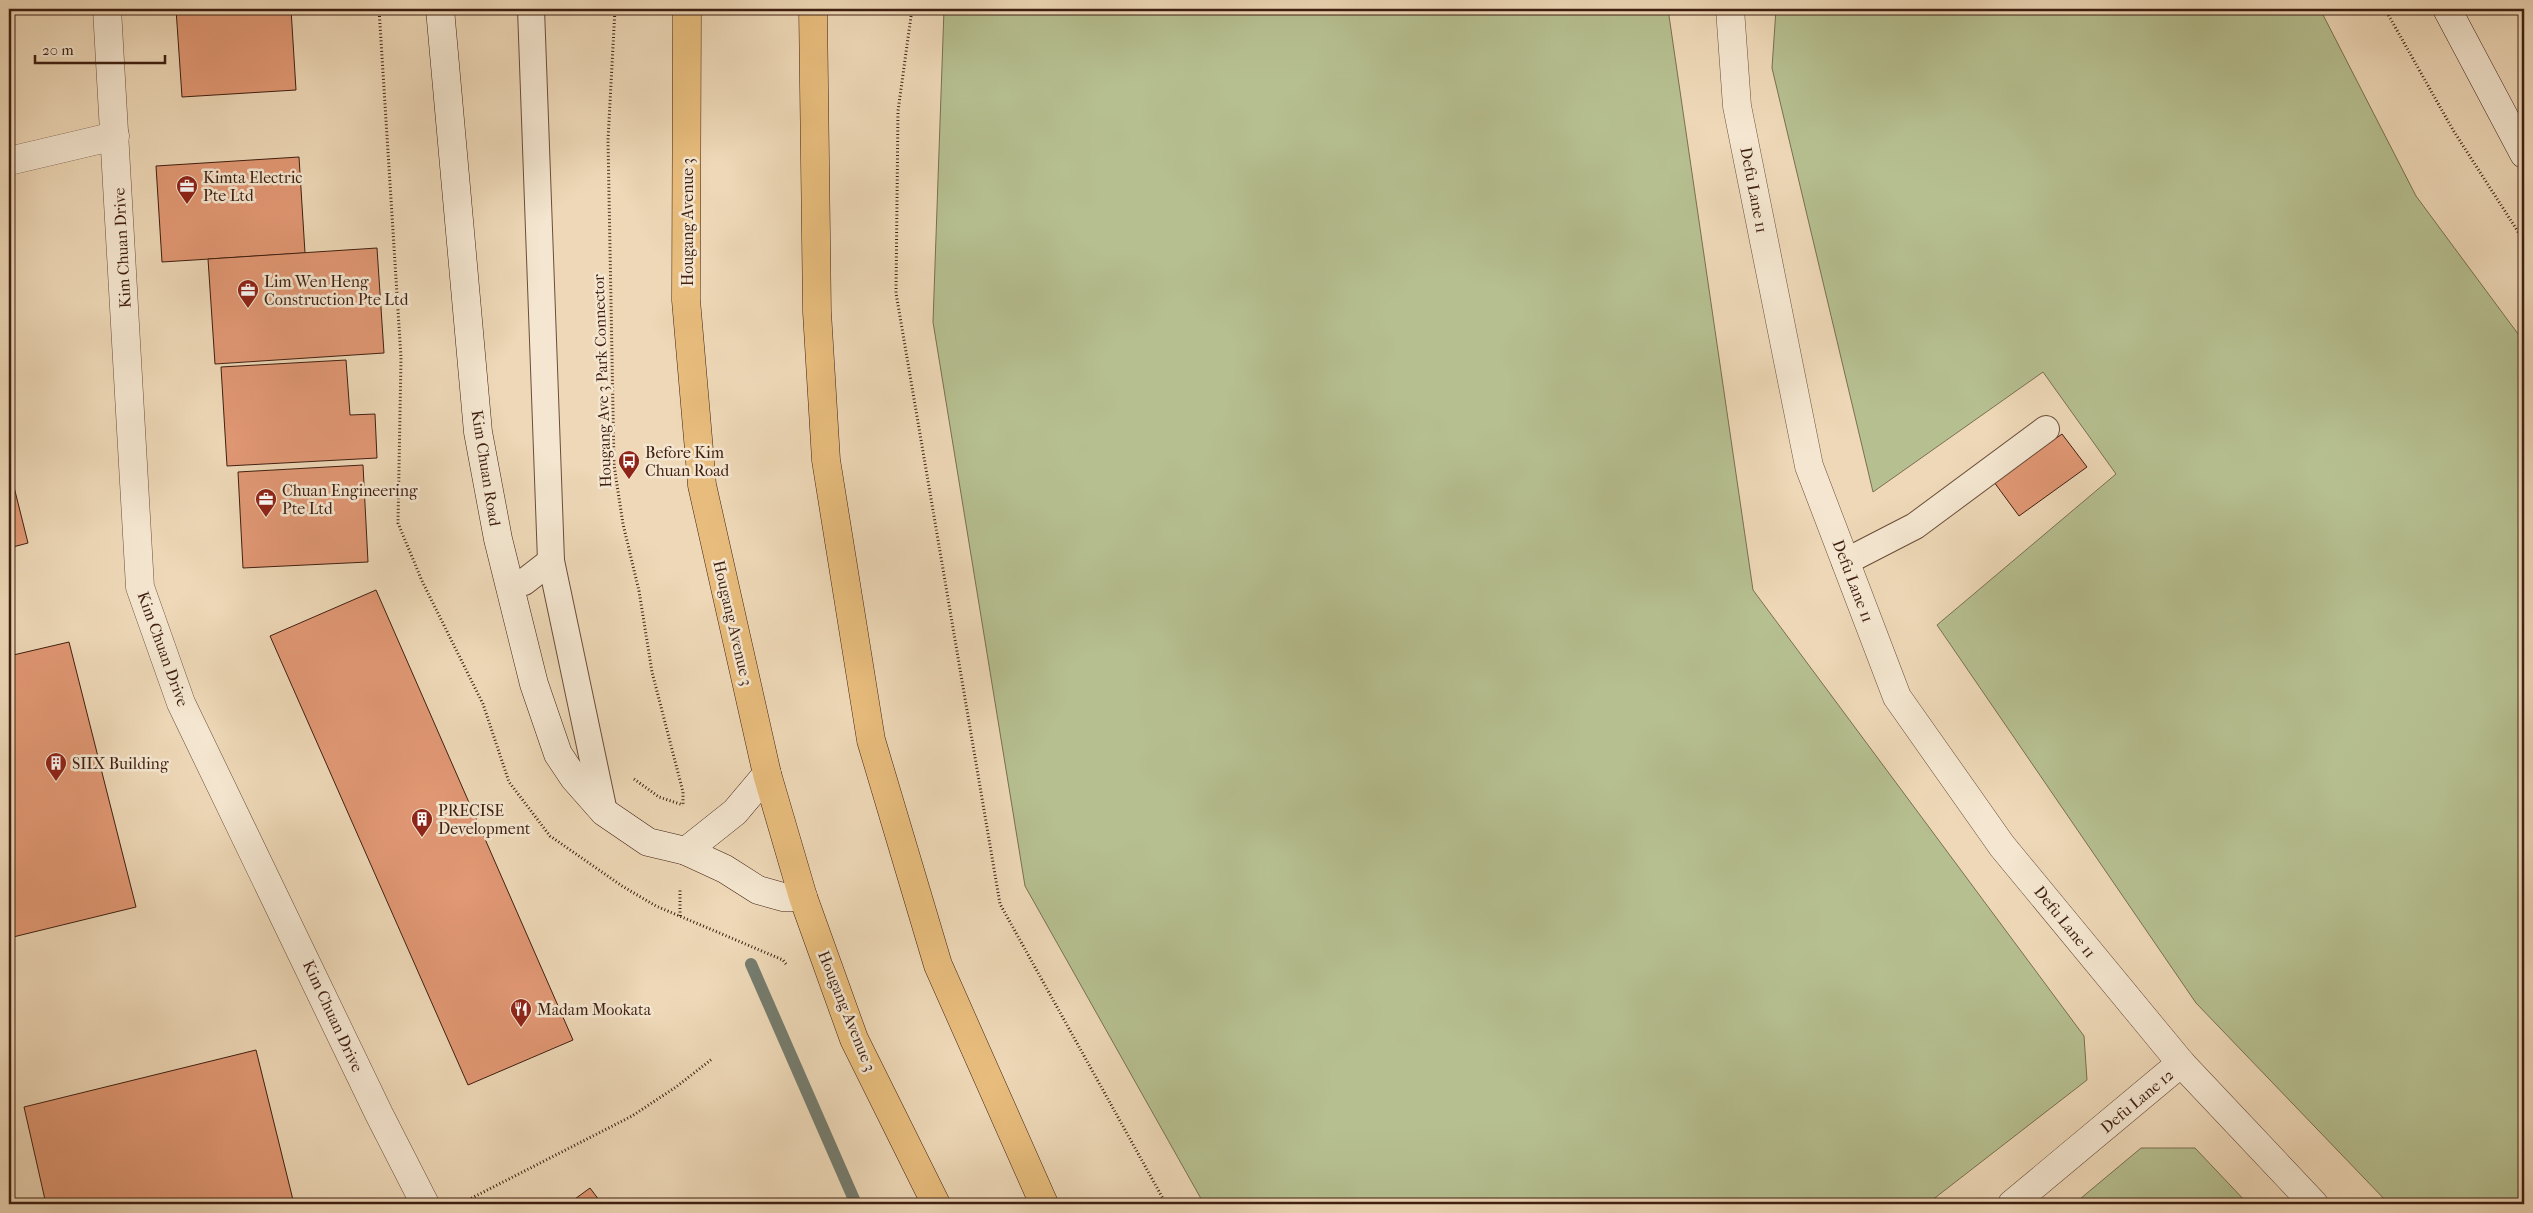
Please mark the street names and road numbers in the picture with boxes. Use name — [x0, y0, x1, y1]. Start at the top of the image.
street label: Defu Lane 11 — [1736, 145, 1772, 235]
street label: Hougang Avenue 3 — [678, 158, 697, 286]
street label: Kim Chuan Drive — [109, 187, 135, 309]
street label: Hougang Ave 3 Park Connector — [589, 274, 615, 488]
street label: Kim Chuan Road — [467, 409, 505, 528]
street label: Defu Lane 11 — [1829, 537, 1877, 625]
street label: Hougang Avenue 3 — [709, 558, 757, 688]
street label: Kim Chuan Drive — [133, 589, 193, 709]
street label: Defu Lane 11 — [2030, 882, 2100, 962]
street label: Hougang Avenue 3 — [814, 948, 880, 1074]
street label: Kim Chuan Drive — [299, 957, 367, 1075]
street label: Defu Lane 12 — [2097, 1065, 2177, 1137]

